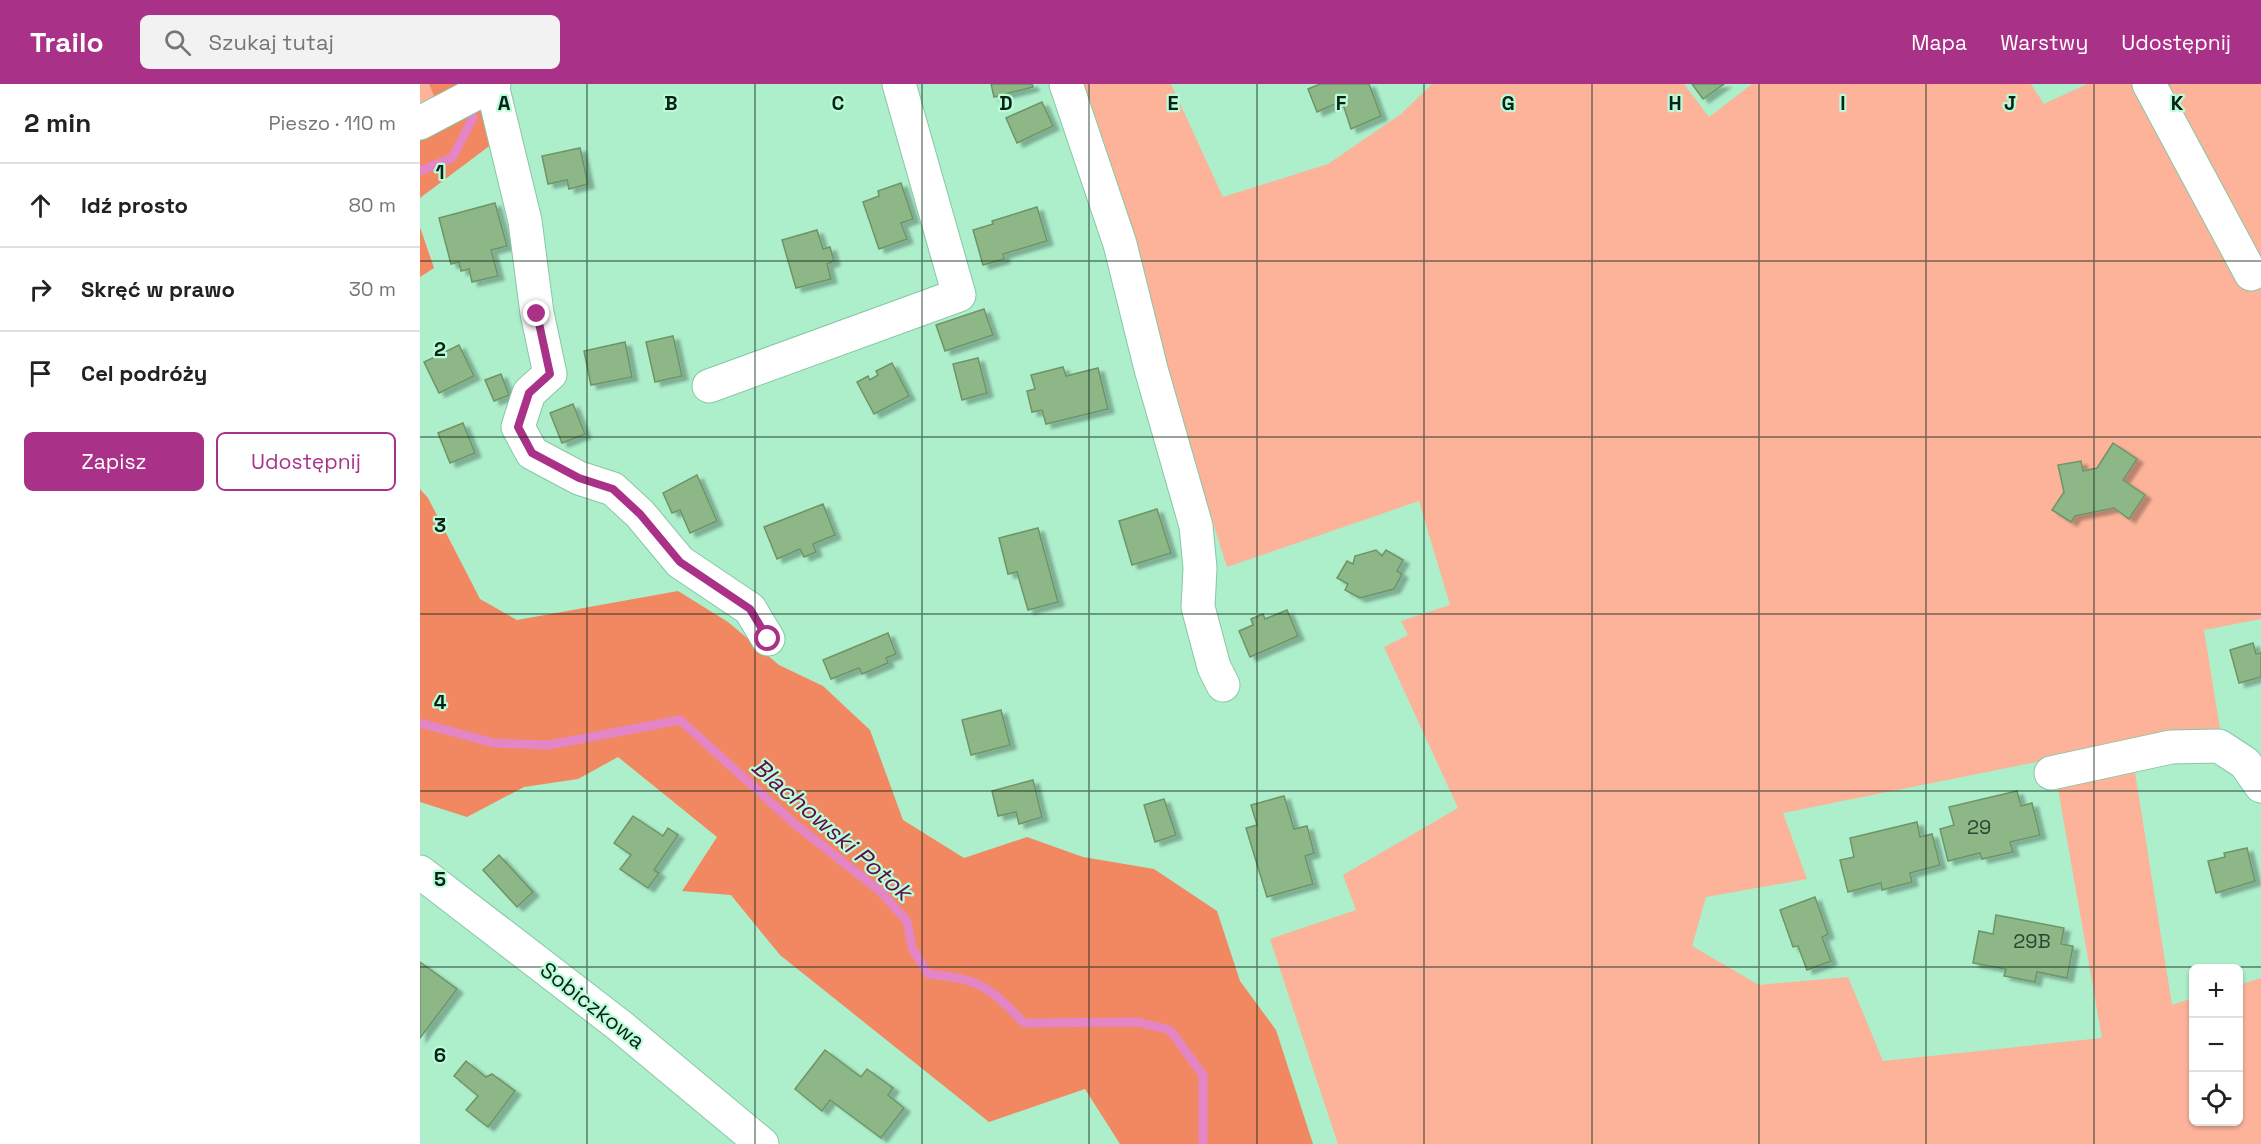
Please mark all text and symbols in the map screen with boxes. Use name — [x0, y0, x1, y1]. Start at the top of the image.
search box — [140, 15, 560, 69]
text: Trailo — [30, 24, 104, 60]
icon: search — [161, 26, 194, 59]
text: Szukaj tutaj — [209, 28, 334, 56]
text: Mapa — [1911, 29, 1967, 56]
text: Warstwy — [2000, 29, 2088, 56]
text: Udostępnij — [2121, 29, 2231, 56]
text: A — [498, 90, 511, 116]
text: B — [664, 90, 678, 116]
text: C — [832, 90, 845, 116]
text: D — [999, 90, 1013, 116]
text: E — [1167, 90, 1179, 116]
text: F — [1336, 90, 1347, 116]
text: G — [1501, 90, 1515, 116]
text: H — [1668, 90, 1682, 116]
text: I — [1840, 90, 1846, 116]
text: J — [2004, 90, 2016, 116]
text: K — [2171, 90, 2184, 116]
text: 2 min — [24, 106, 91, 140]
text: Pieszo · 110 m — [268, 110, 396, 136]
text: 1 — [435, 159, 445, 185]
icon: ahead — [24, 189, 57, 222]
text: Idź prosto — [81, 191, 188, 219]
text: 80 m — [348, 192, 396, 218]
icon: right — [24, 273, 57, 306]
text: Skręć w prawo — [81, 275, 235, 303]
text: 30 m — [349, 276, 396, 302]
route end — [523, 300, 549, 326]
text: 2 — [434, 336, 446, 362]
icon: arrive — [24, 357, 57, 390]
text: Cel podróży — [81, 359, 207, 387]
button: Zapisz — [24, 432, 204, 491]
button: Udostępnij — [216, 432, 396, 491]
text: 3 — [434, 512, 446, 538]
route start — [754, 625, 780, 651]
text: 4 — [434, 689, 447, 715]
water label: Blachowski Potok — [745, 751, 921, 909]
house number: 29 — [1967, 814, 1991, 840]
text: 5 — [434, 866, 446, 892]
house number: 29B — [2013, 928, 2051, 954]
street label: Sobiczkowa — [535, 955, 651, 1055]
map controls — [2189, 964, 2243, 1126]
button: + — [2189, 964, 2243, 1018]
button: − — [2189, 1018, 2243, 1072]
text: 6 — [434, 1042, 446, 1068]
button: locate — [2189, 1072, 2243, 1126]

